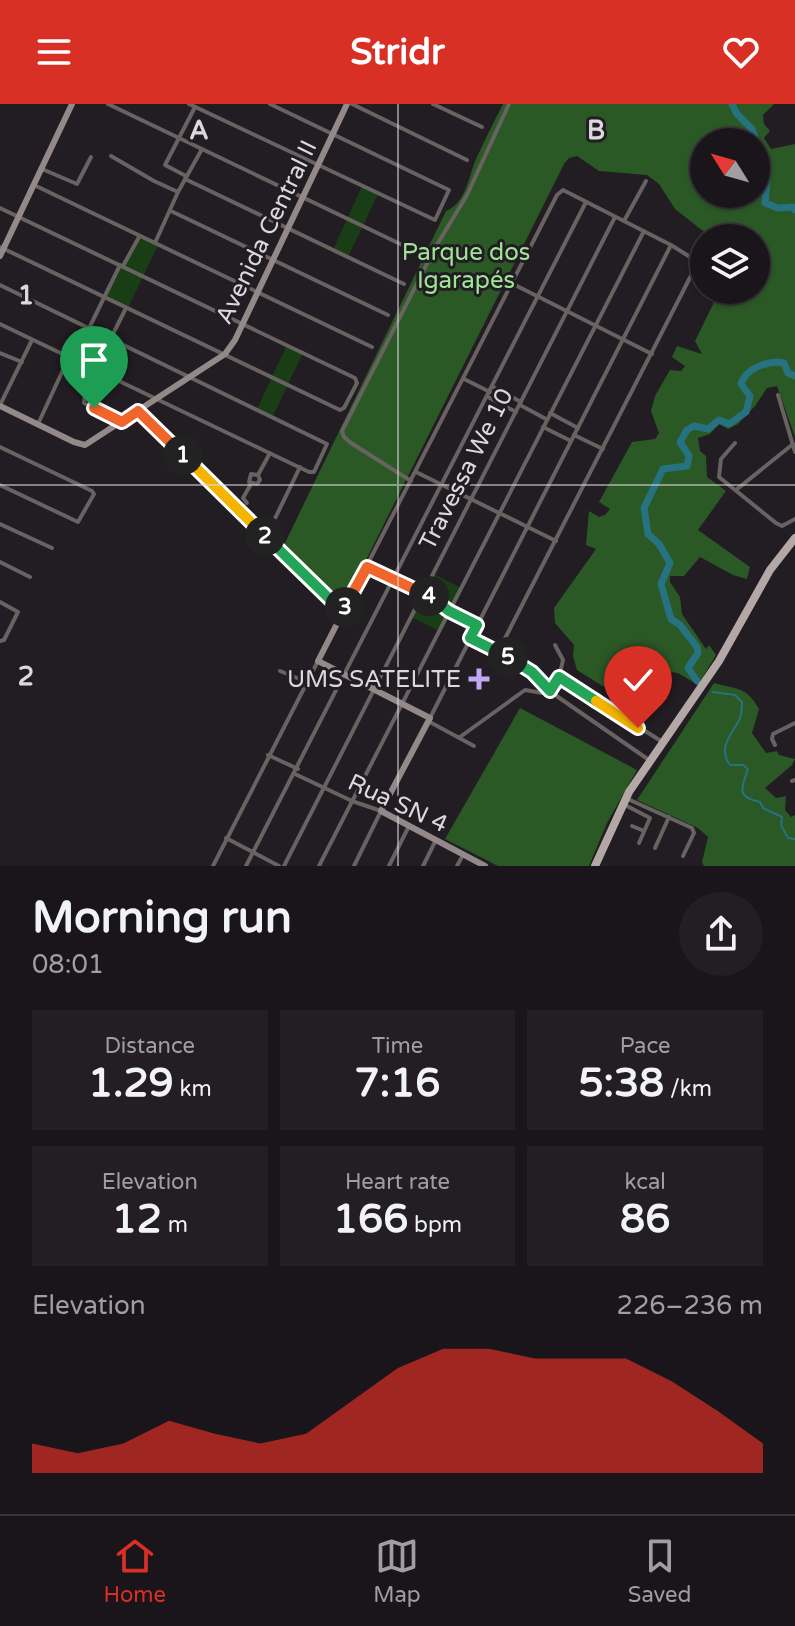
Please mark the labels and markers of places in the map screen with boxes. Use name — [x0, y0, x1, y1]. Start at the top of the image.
pin — [60, 326, 128, 408]
pin: 1 — [163, 435, 203, 475]
pin: 2 — [245, 516, 285, 556]
pin: 4 — [409, 576, 449, 616]
pin: 3 — [325, 587, 365, 627]
pin: 5 — [488, 637, 528, 677]
pin — [604, 646, 672, 728]
place label: UMS SATELITE — [287, 665, 461, 694]
marker: UMS SATELITE — [468, 668, 490, 690]

